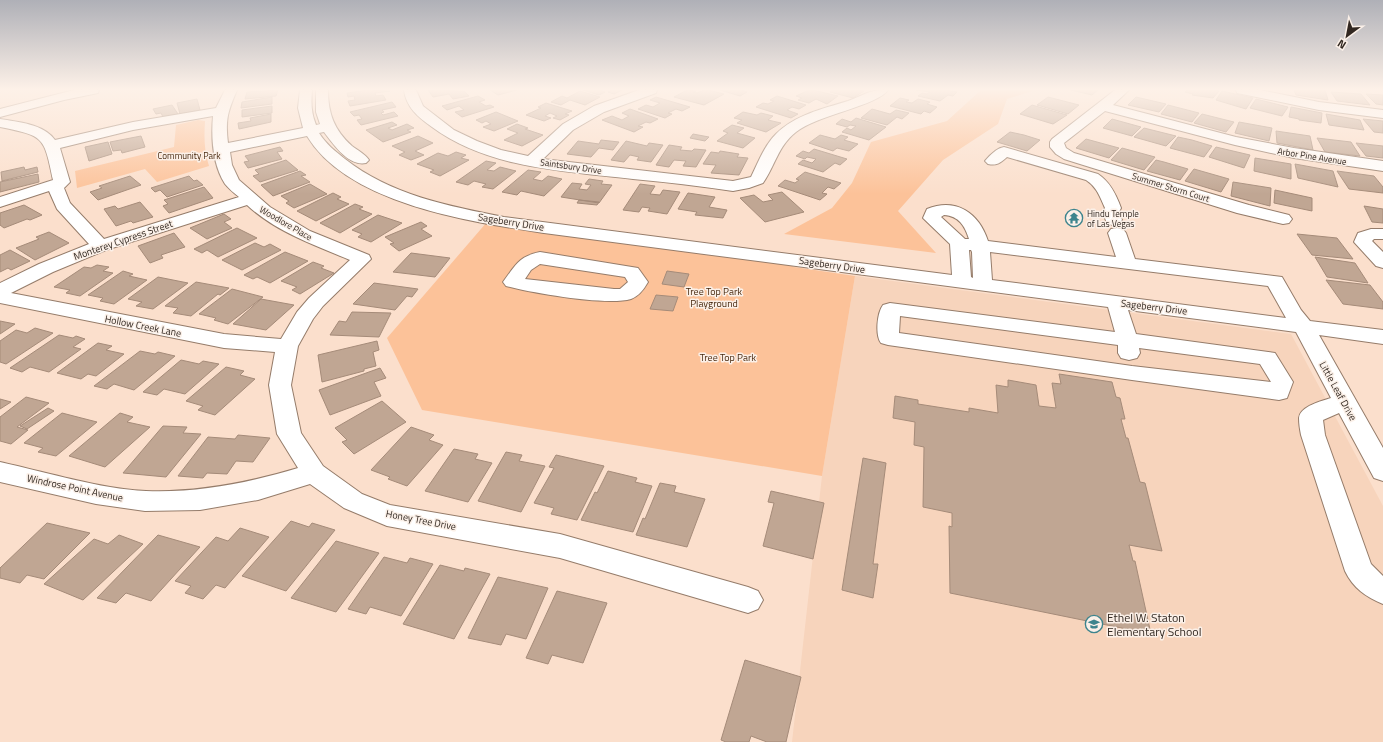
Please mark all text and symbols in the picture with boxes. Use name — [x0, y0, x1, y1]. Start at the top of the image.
north arrow — [1327, 16, 1367, 56]
text: N — [1334, 36, 1349, 53]
street label: Arbor Pine Avenue — [1276, 144, 1348, 168]
park label: Community Park — [158, 149, 221, 162]
street label: Saintsbury Drive — [539, 155, 603, 177]
street label: Summer Storm Court — [1131, 169, 1212, 205]
street label: Woodlore Place — [257, 203, 315, 244]
place label: Hindu Temple of Las Vegas — [1087, 207, 1139, 230]
temple icon: Hindu Temple of Las Vegas — [1064, 208, 1084, 228]
street label: Sageberry Drive — [477, 209, 545, 235]
street label: Monterey Cypress Street — [71, 216, 175, 264]
street label: Sageberry Drive — [798, 253, 866, 277]
park label: Tree Top Park Playground — [686, 284, 742, 311]
street label: Sageberry Drive — [1120, 295, 1188, 319]
street label: Hollow Creek Lane — [103, 311, 183, 341]
park label: Tree Top Park — [700, 350, 756, 365]
street label: Little Leaf Drive — [1316, 359, 1360, 423]
street label: Windrose Point Avenue — [26, 470, 124, 506]
street label: Honey Tree Drive — [385, 506, 457, 534]
place label: Ethel W. Staton Elementary School — [1107, 608, 1201, 641]
school or university icon: Ethel W. Staton Elementary School — [1084, 614, 1104, 634]

